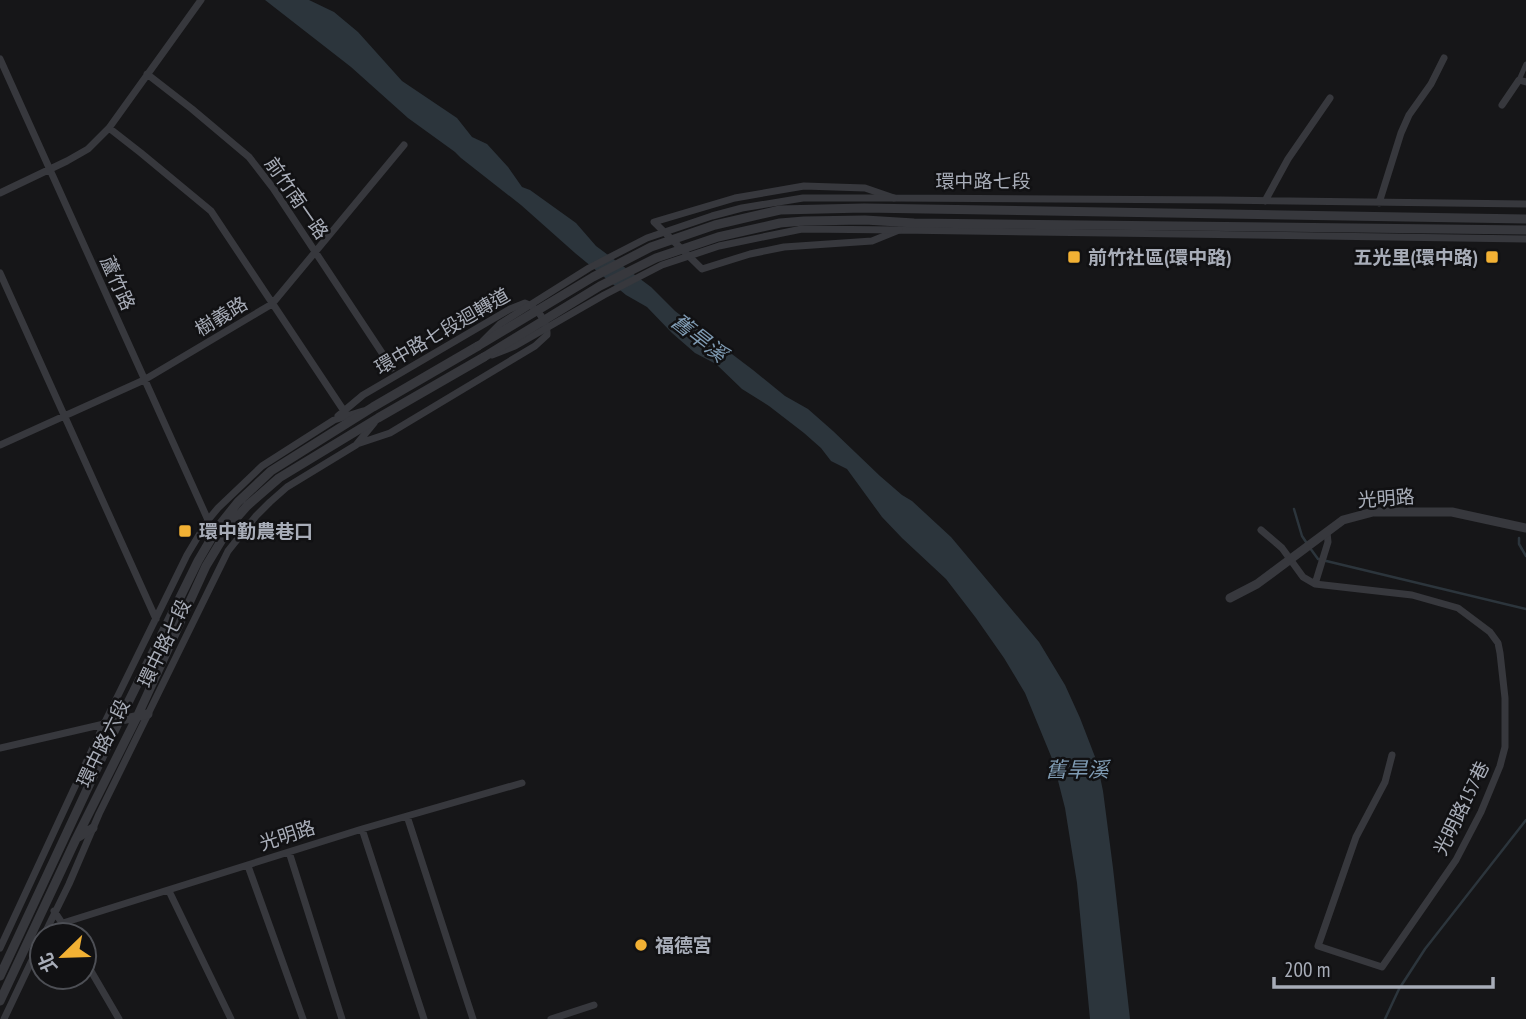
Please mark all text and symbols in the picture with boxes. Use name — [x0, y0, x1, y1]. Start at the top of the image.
street label: 前竹南一路 — [260, 152, 334, 244]
street label: 環中路七段 — [935, 169, 1031, 193]
place label: 前竹社區(環中路) — [1088, 245, 1232, 269]
place label: 五光里(環中路) — [1353, 245, 1478, 269]
marker: 前竹社區(環中路) — [1066, 249, 1082, 265]
marker: 五光里(環中路) — [1484, 249, 1500, 265]
street label: 蘆竹路 — [95, 252, 141, 314]
street label: 環中路七段迴轉道 — [370, 283, 514, 379]
street label: 樹義路 — [190, 291, 252, 341]
water label: 舊旱溪 — [666, 308, 735, 369]
street label: 光明路 — [1357, 484, 1415, 512]
place label: 環中勤農巷口 — [199, 519, 313, 543]
marker: 環中勤農巷口 — [177, 523, 193, 539]
street label: 環中路七段 — [132, 595, 196, 691]
street label: 環中路六段 — [71, 695, 135, 791]
water label: 舊旱溪 — [1046, 756, 1111, 783]
street label: 光明路157巷 — [1428, 757, 1494, 859]
street label: 光明路 — [256, 815, 318, 855]
north arrow — [28, 921, 98, 991]
place label: 福德宮 — [655, 933, 712, 957]
marker: 福德宮 — [633, 937, 649, 953]
scale bar — [1274, 946, 1493, 990]
text: 北 — [33, 949, 62, 976]
text: 200 m — [1284, 956, 1330, 983]

